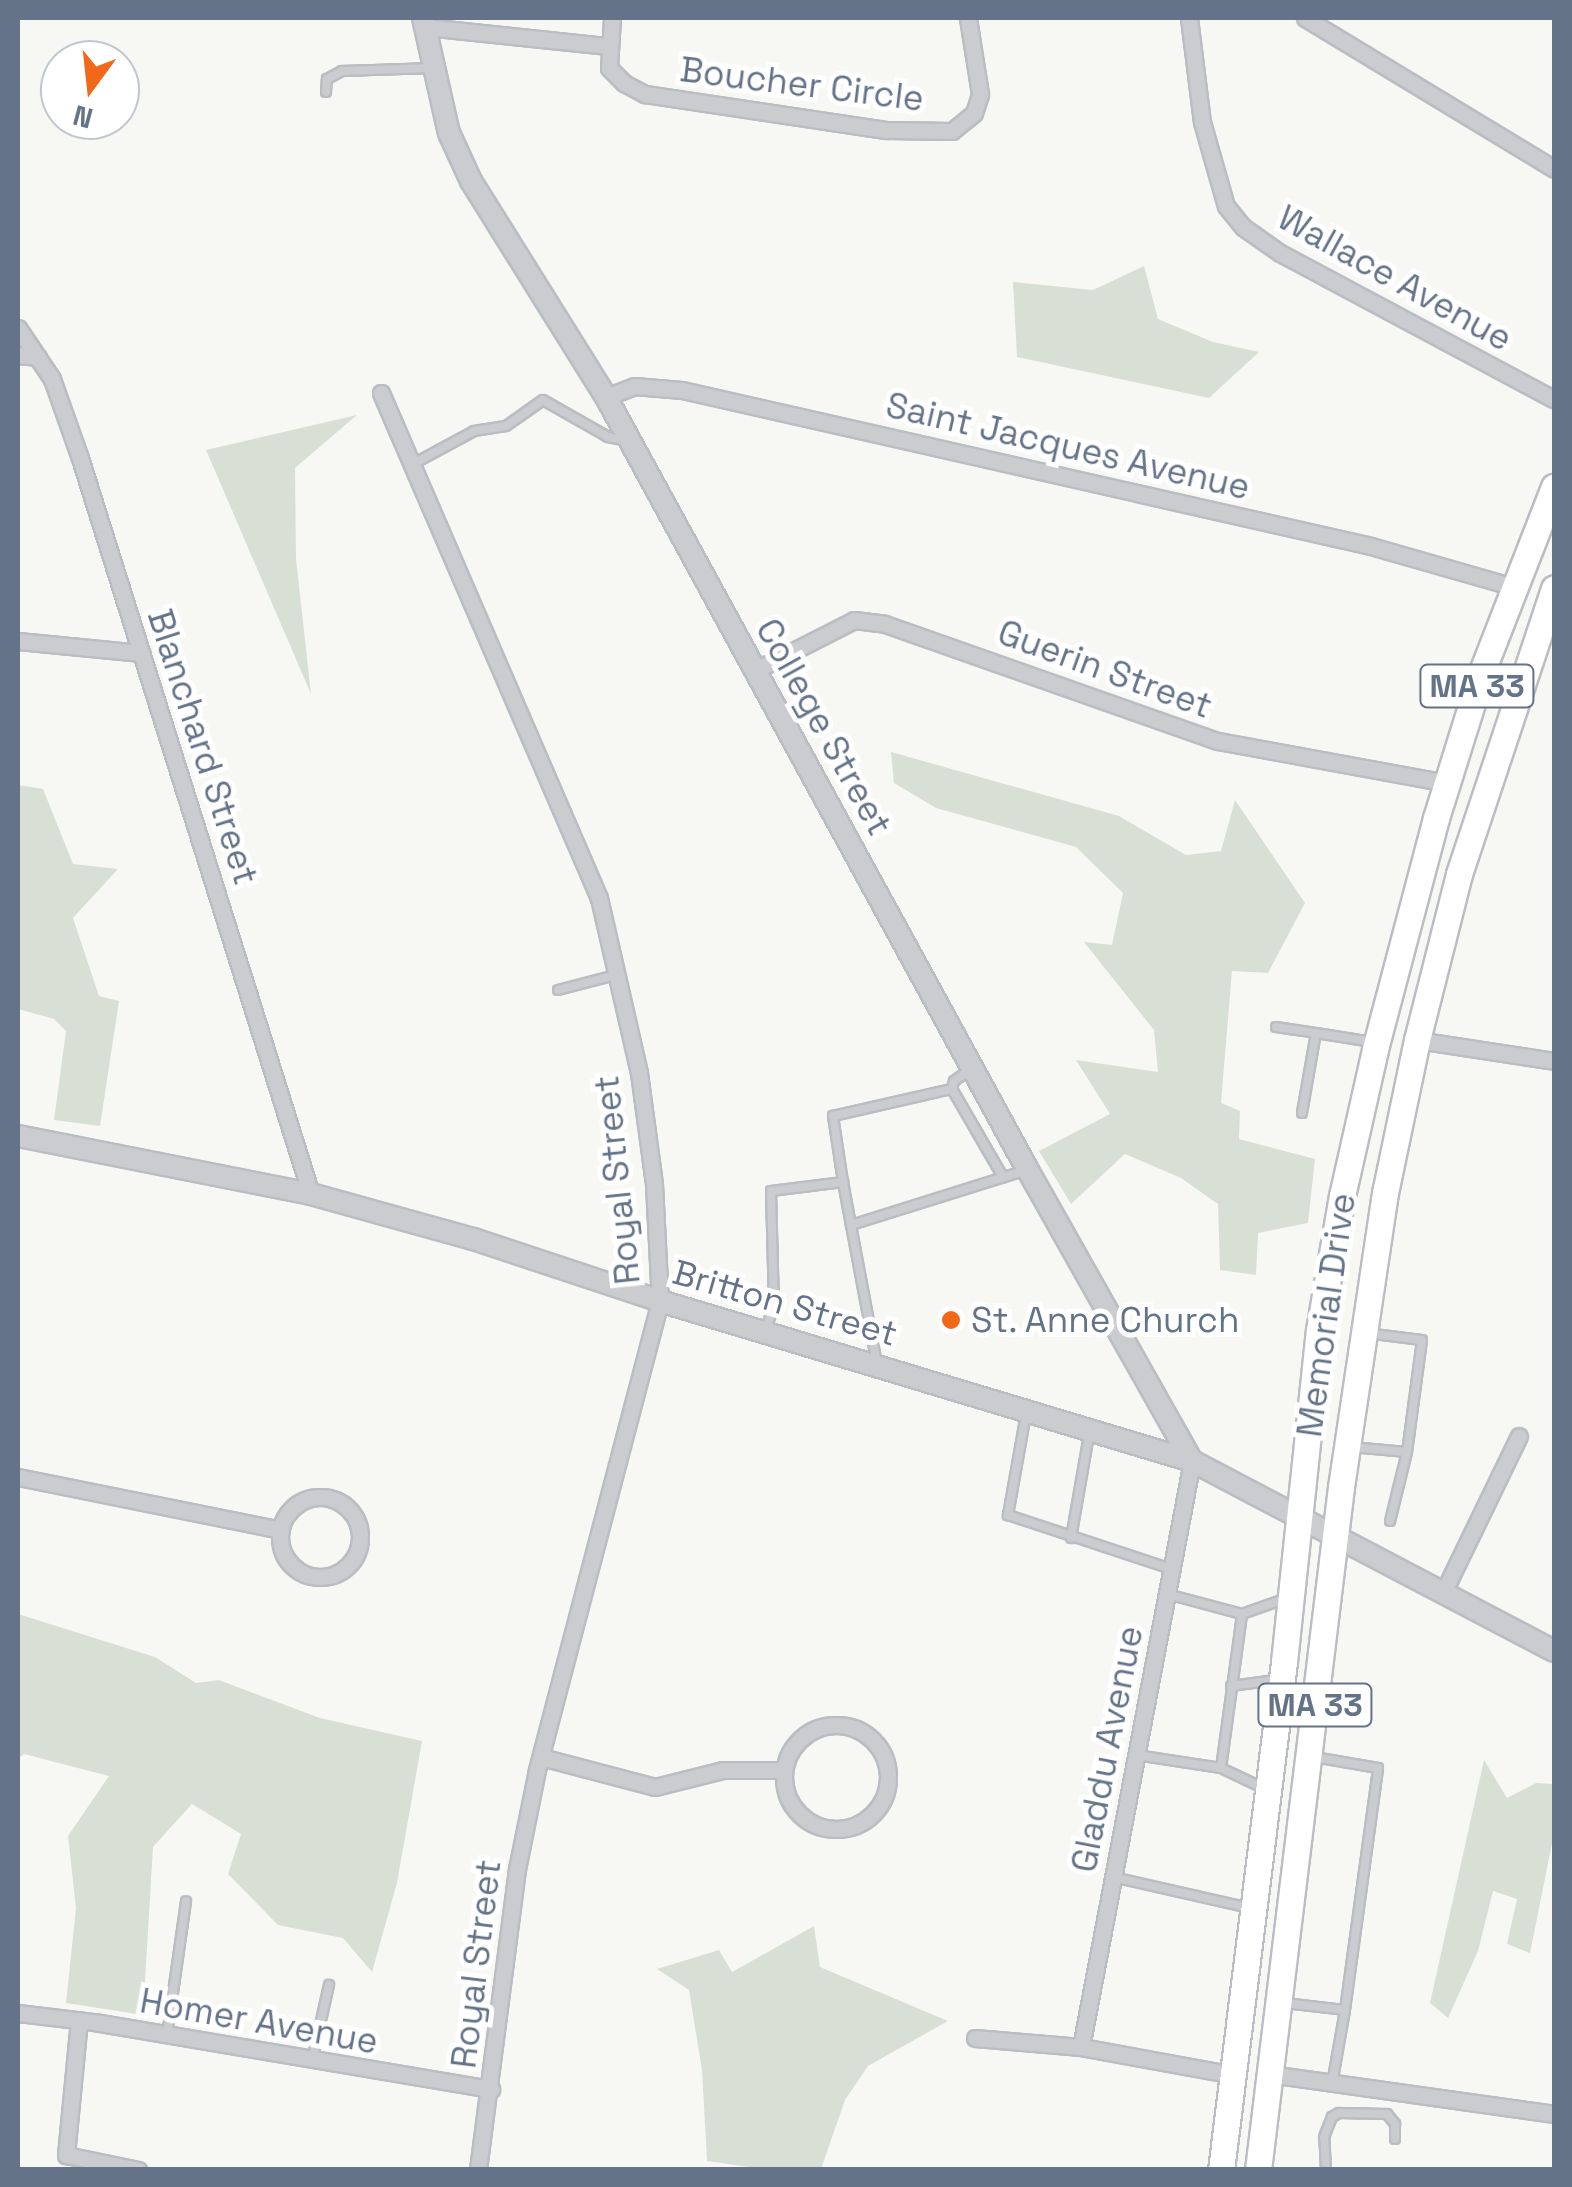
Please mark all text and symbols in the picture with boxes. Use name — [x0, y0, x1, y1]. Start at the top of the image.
north arrow — [40, 40, 140, 140]
street label: Boucher Circle — [678, 48, 926, 120]
text: N — [69, 97, 96, 137]
street label: Wallace Avenue — [1270, 196, 1520, 360]
street label: Saint Jacques Avenue — [882, 384, 1254, 508]
street label: Blanchard Street — [139, 604, 267, 890]
street label: College Street — [747, 611, 901, 843]
street label: Guerin Street — [992, 611, 1218, 727]
road number: MA 33 — [1417, 659, 1537, 713]
street label: Royal Street — [585, 1073, 649, 1287]
street label: Memorial Drive — [1288, 1190, 1364, 1440]
street label: Britton Street — [668, 1251, 902, 1355]
place label: St. Anne Church — [971, 1299, 1241, 1341]
marker: St. Anne Church — [940, 1309, 962, 1331]
street label: Gladdu Avenue — [1062, 1622, 1152, 1876]
road number: MA 33 — [1255, 1678, 1375, 1732]
street label: Royal Street — [442, 1857, 510, 2071]
street label: Homer Avenue — [137, 1979, 381, 2063]

